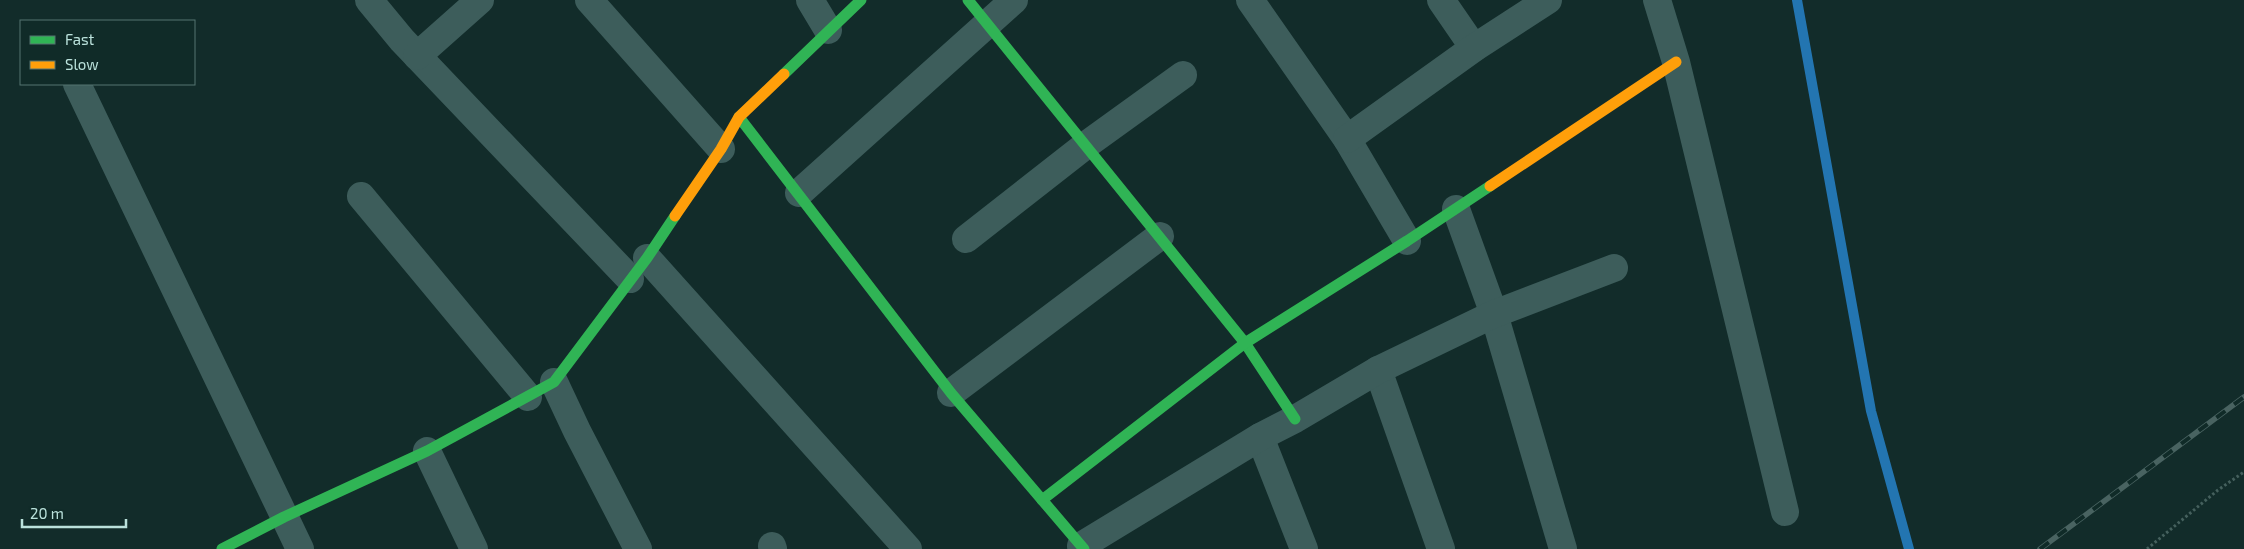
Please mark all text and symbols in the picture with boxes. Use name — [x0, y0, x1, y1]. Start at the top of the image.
legend — [20, 20, 195, 85]
text: Fast — [65, 30, 95, 48]
text: Slow — [65, 55, 99, 73]
scale bar — [22, 496, 126, 528]
text: 20 m — [30, 504, 64, 522]

